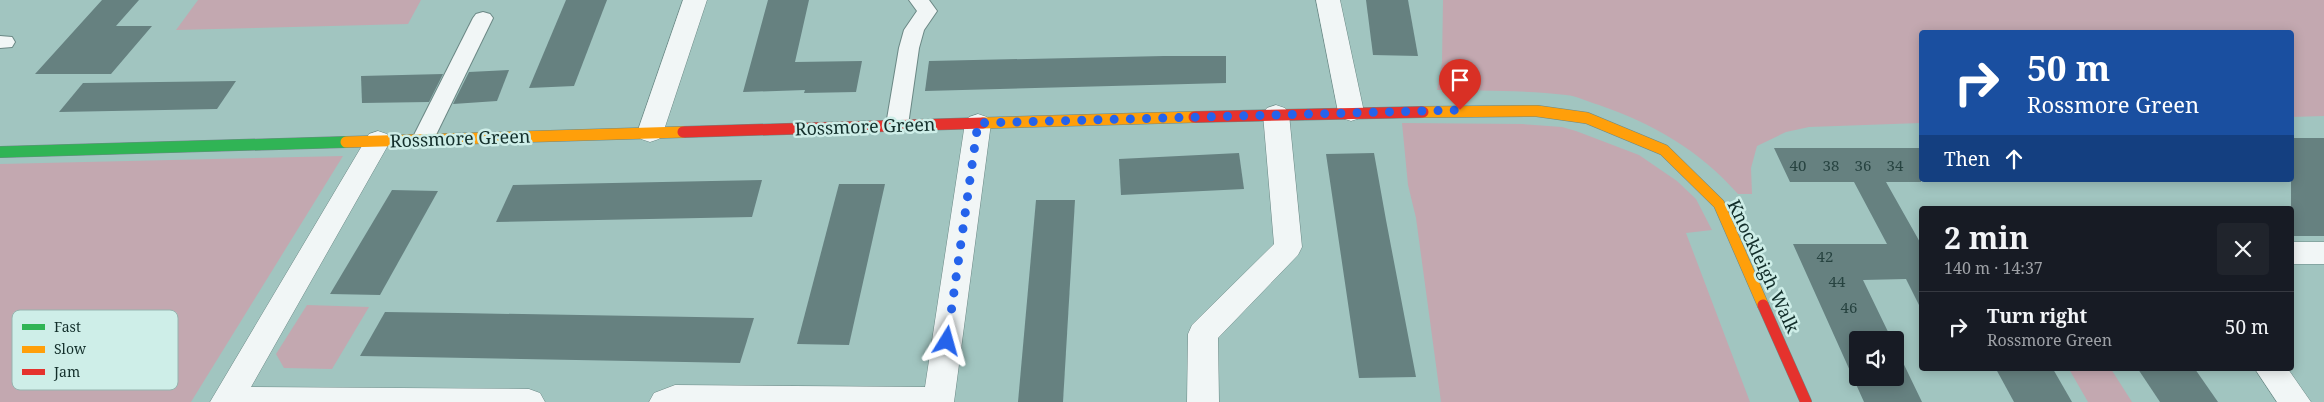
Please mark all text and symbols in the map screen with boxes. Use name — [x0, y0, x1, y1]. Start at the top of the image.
text: 50 m — [2027, 44, 2110, 91]
icon: right — [1944, 50, 2009, 115]
pin — [1439, 59, 1481, 110]
icon: arrive — [1446, 66, 1474, 94]
text: Rossmore Green — [2027, 89, 2199, 119]
street label: Rossmore Green — [794, 112, 936, 140]
street label: Rossmore Green — [389, 124, 531, 152]
icon: ahead — [2000, 145, 2028, 173]
text: Then — [1944, 146, 1990, 172]
house number: 40 — [1790, 155, 1806, 175]
house number: 38 — [1823, 155, 1839, 175]
house number: 36 — [1855, 155, 1871, 175]
house number: 34 — [1887, 155, 1904, 175]
street label: Knockleigh Walk — [1723, 195, 1806, 337]
text: 2 min — [1944, 217, 2029, 258]
button: close — [2217, 223, 2269, 275]
house number: 42 — [1817, 246, 1833, 266]
text: 140 m · 14:37 — [1944, 257, 2043, 279]
house number: 44 — [1829, 271, 1846, 291]
house number: 46 — [1841, 297, 1857, 317]
text: Turn right — [1987, 303, 2087, 329]
legend — [12, 310, 178, 390]
icon: right — [1944, 313, 1972, 341]
position arrow — [920, 314, 972, 366]
text: 50 m — [2225, 314, 2269, 340]
text: Fast — [54, 317, 81, 336]
text: Rossmore Green — [1987, 329, 2112, 351]
map controls — [1849, 331, 1904, 386]
button: sound — [1849, 331, 1904, 386]
text: Slow — [54, 339, 87, 358]
text: Jam — [53, 362, 80, 381]

